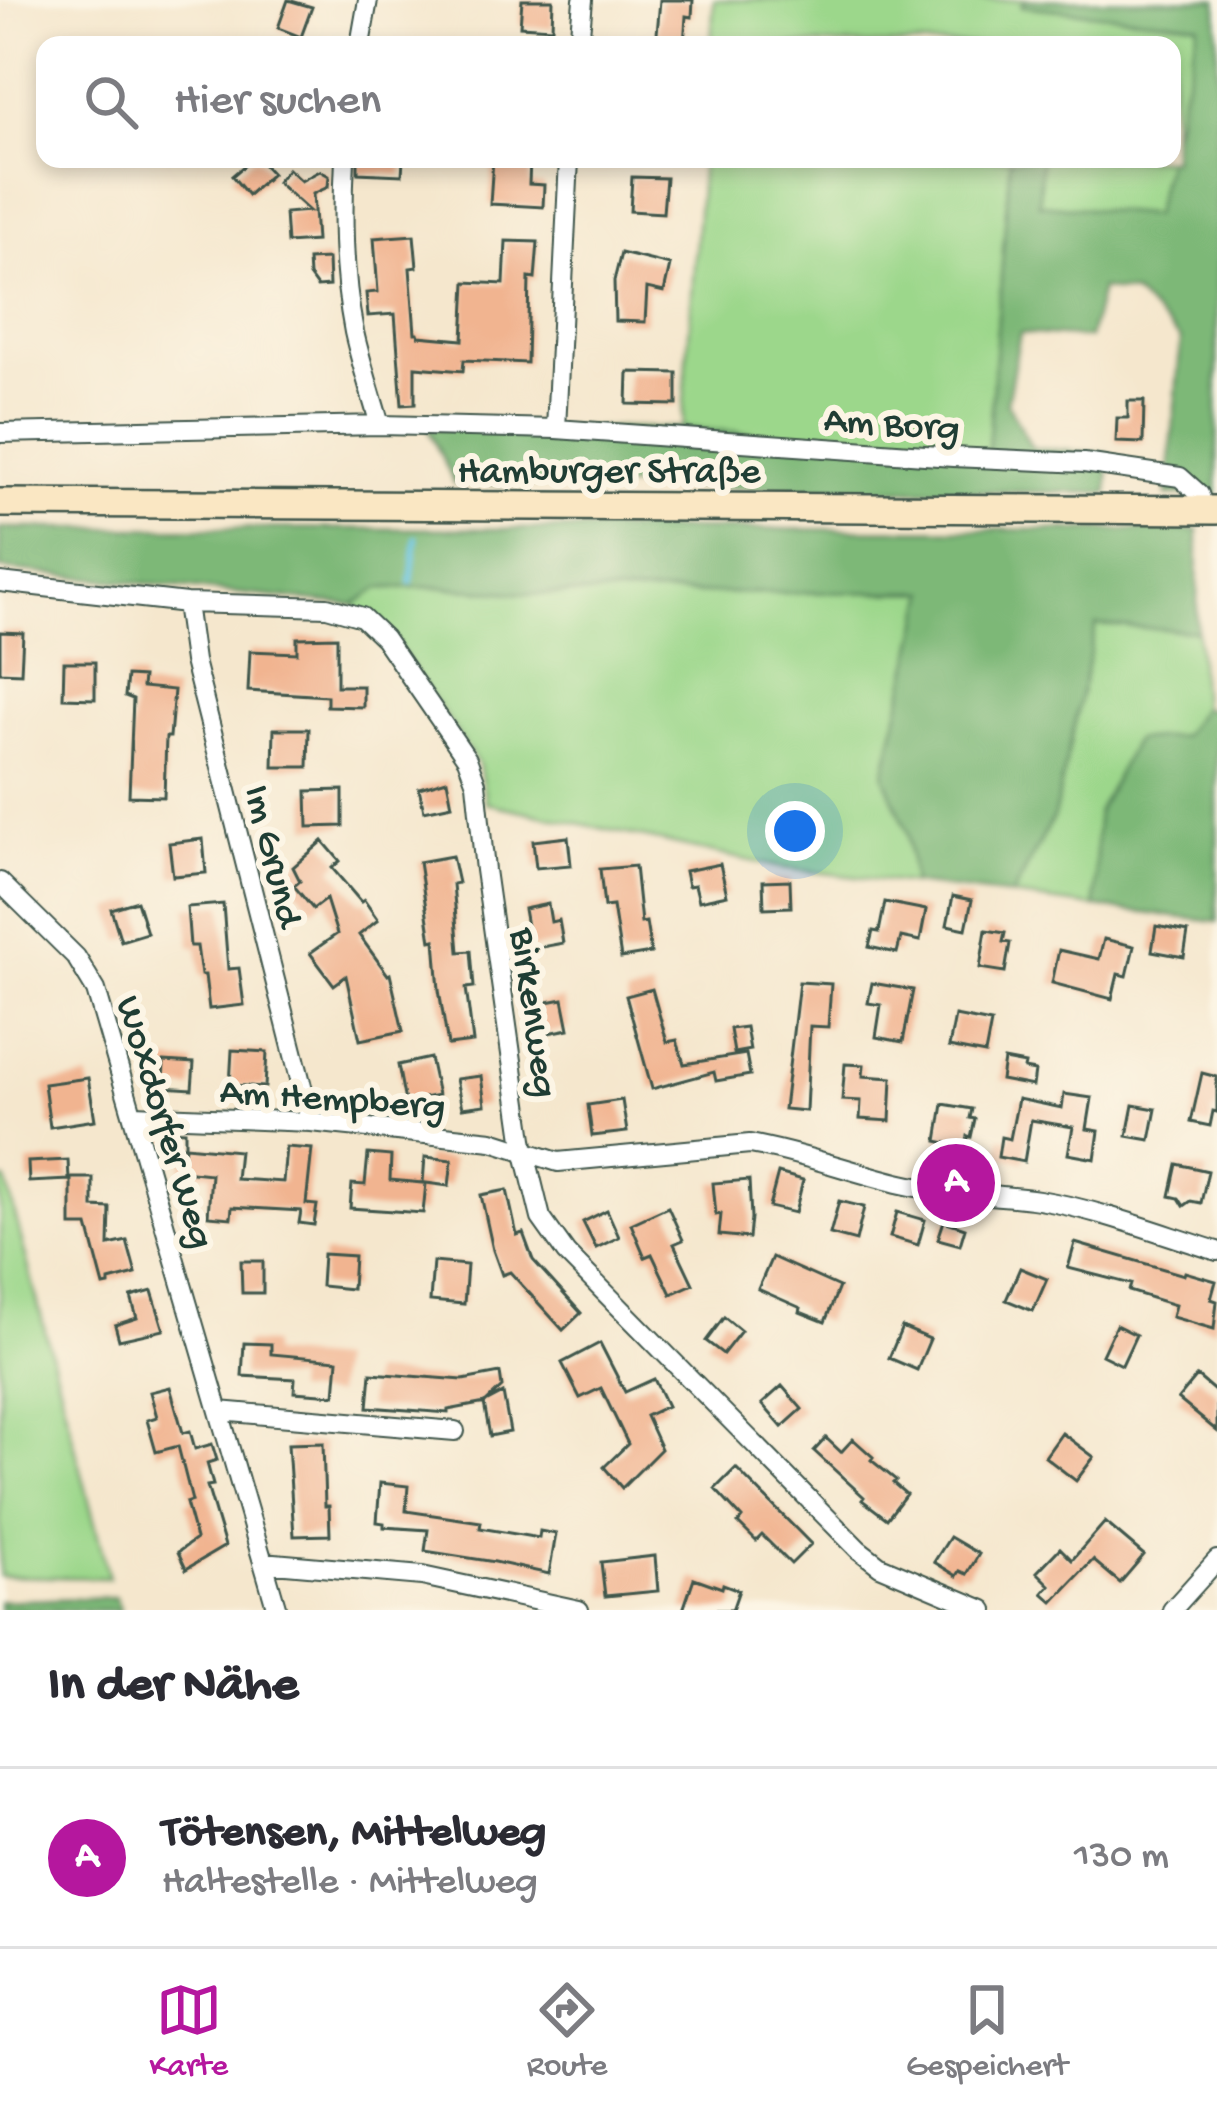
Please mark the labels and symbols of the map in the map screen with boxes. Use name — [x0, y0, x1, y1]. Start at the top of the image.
street label: Am Borg — [822, 399, 961, 455]
street label: Hamburger Straße — [458, 451, 761, 497]
street label: Im Grund — [230, 781, 311, 935]
your location — [765, 801, 825, 861]
street label: Birkenweg — [496, 924, 566, 1101]
street label: Woxdorfer Weg — [102, 991, 223, 1255]
street label: Am Hempberg — [218, 1071, 447, 1133]
pin: A — [917, 1138, 995, 1228]

